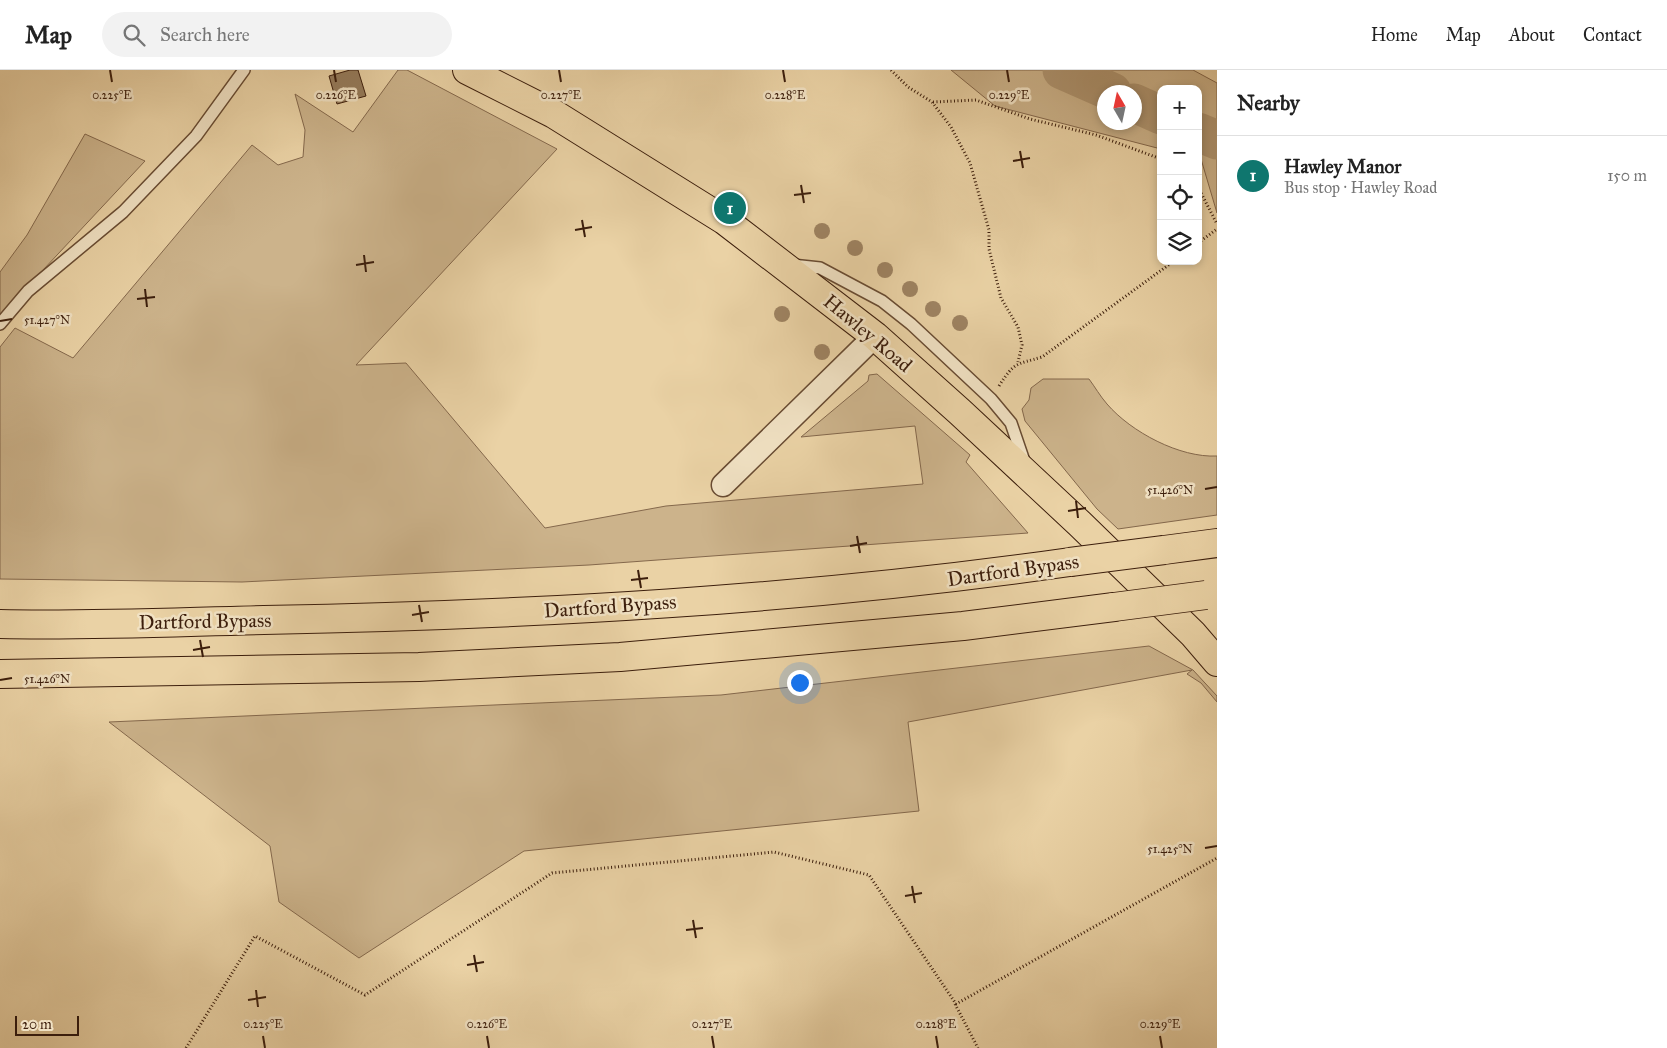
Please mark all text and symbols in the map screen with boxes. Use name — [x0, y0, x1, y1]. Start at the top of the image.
search box — [102, 12, 452, 57]
text: Map — [25, 20, 72, 50]
icon: search — [120, 21, 148, 49]
text: Search here — [160, 23, 250, 46]
text: Home — [1371, 24, 1418, 46]
text: Map — [1446, 24, 1481, 46]
text: About — [1509, 24, 1555, 46]
text: Contact — [1583, 24, 1642, 46]
north arrow — [1097, 85, 1142, 130]
map controls — [1157, 85, 1202, 265]
button: + — [1157, 85, 1202, 130]
text: 0.225°E — [92, 88, 132, 102]
text: 0.226°E — [316, 88, 357, 102]
text: 0.227°E — [541, 88, 582, 102]
text: 0.228°E — [765, 88, 806, 102]
text: 0.229°E — [989, 88, 1030, 102]
text: Nearby — [1237, 90, 1300, 116]
button: − — [1157, 130, 1202, 175]
text: Hawley Manor — [1284, 155, 1401, 178]
text: 1 — [1250, 166, 1256, 185]
text: 150 m — [1607, 166, 1647, 185]
button: locate — [1157, 175, 1202, 220]
text: Bus stop · Hawley Road — [1284, 178, 1437, 197]
pin: 1 — [714, 189, 746, 227]
button: layers — [1157, 220, 1202, 265]
street label: Hawley Road — [819, 289, 917, 377]
text: 51.427°N — [24, 313, 70, 327]
text: 51.426°N — [1147, 483, 1193, 497]
street label: Dartford Bypass — [946, 549, 1080, 591]
street label: Dartford Bypass — [543, 589, 677, 623]
street label: Dartford Bypass — [138, 608, 272, 634]
your location — [787, 670, 813, 696]
text: 51.426°N — [24, 672, 70, 686]
text: 51.425°N — [1147, 842, 1193, 856]
scale bar — [15, 1013, 79, 1036]
text: 20 m — [22, 1016, 52, 1033]
text: 0.225°E — [243, 1017, 283, 1031]
text: 0.226°E — [467, 1017, 508, 1031]
text: 0.227°E — [692, 1017, 733, 1031]
text: 0.228°E — [916, 1017, 957, 1031]
text: 0.229°E — [1140, 1017, 1181, 1031]

